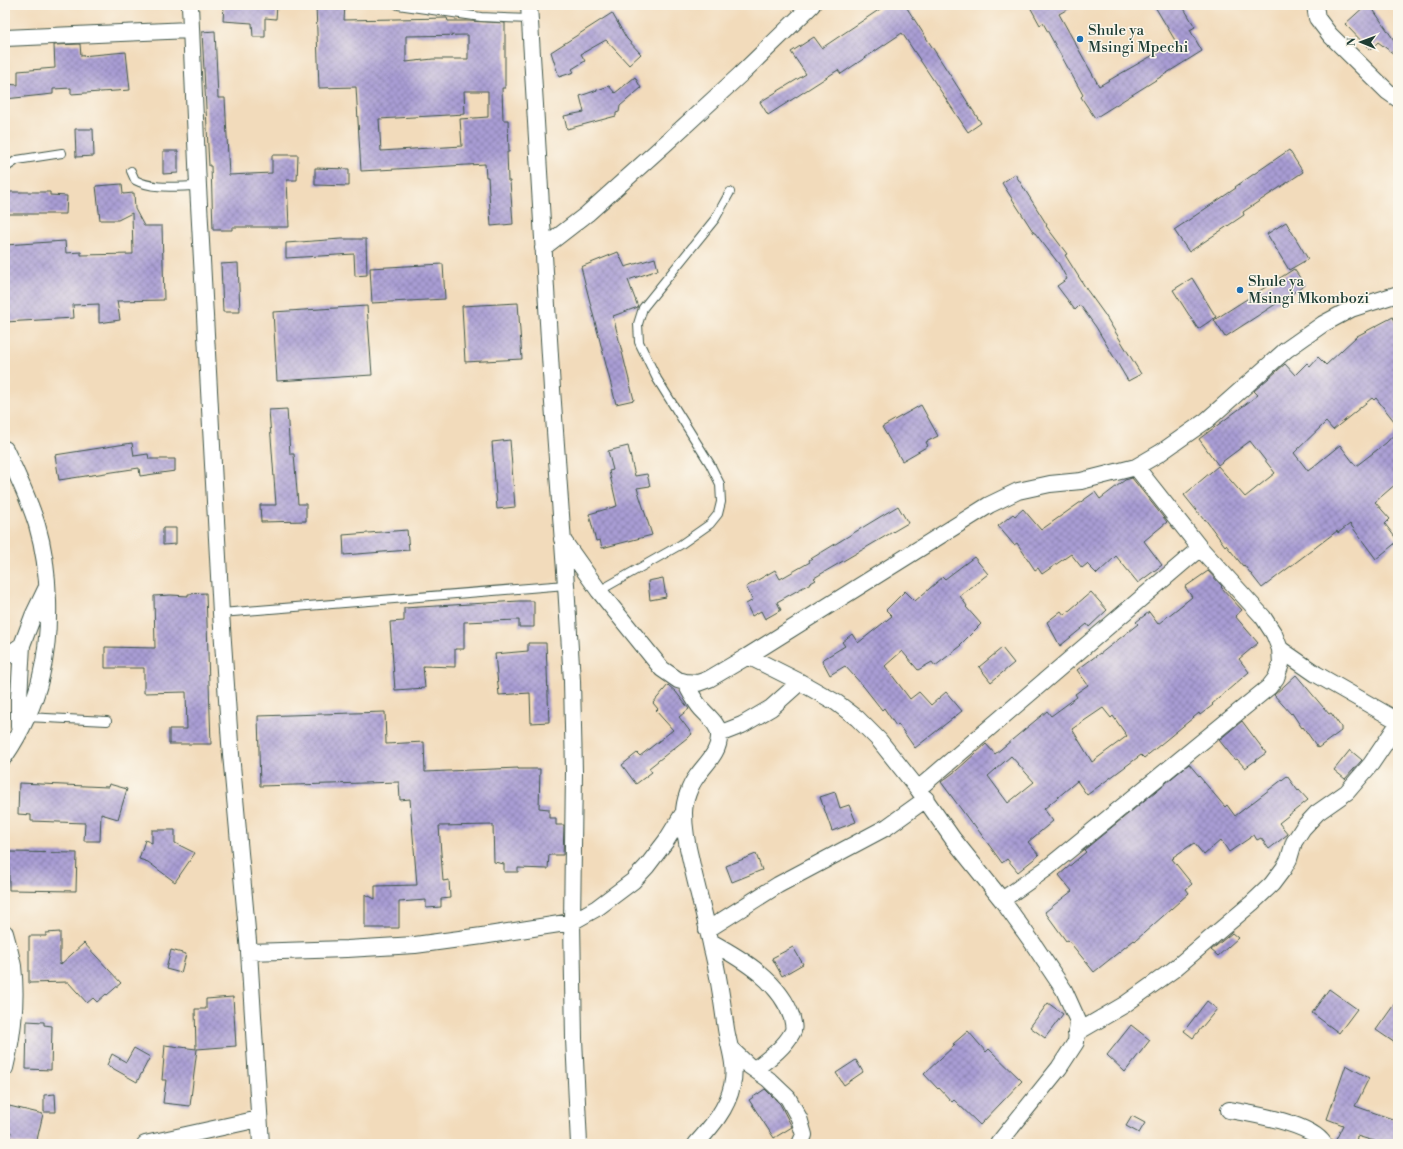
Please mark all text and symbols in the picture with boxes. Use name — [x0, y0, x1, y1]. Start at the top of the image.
place label: Shule ya Msingi Mpechi — [1088, 21, 1188, 57]
north arrow — [1341, 22, 1381, 62]
marker: Shule ya Msingi Mpechi — [1075, 34, 1085, 44]
text: N — [1345, 37, 1359, 46]
place label: Shule ya Msingi Mkombozi — [1248, 272, 1369, 308]
marker: Shule ya Msingi Mkombozi — [1235, 285, 1245, 295]

